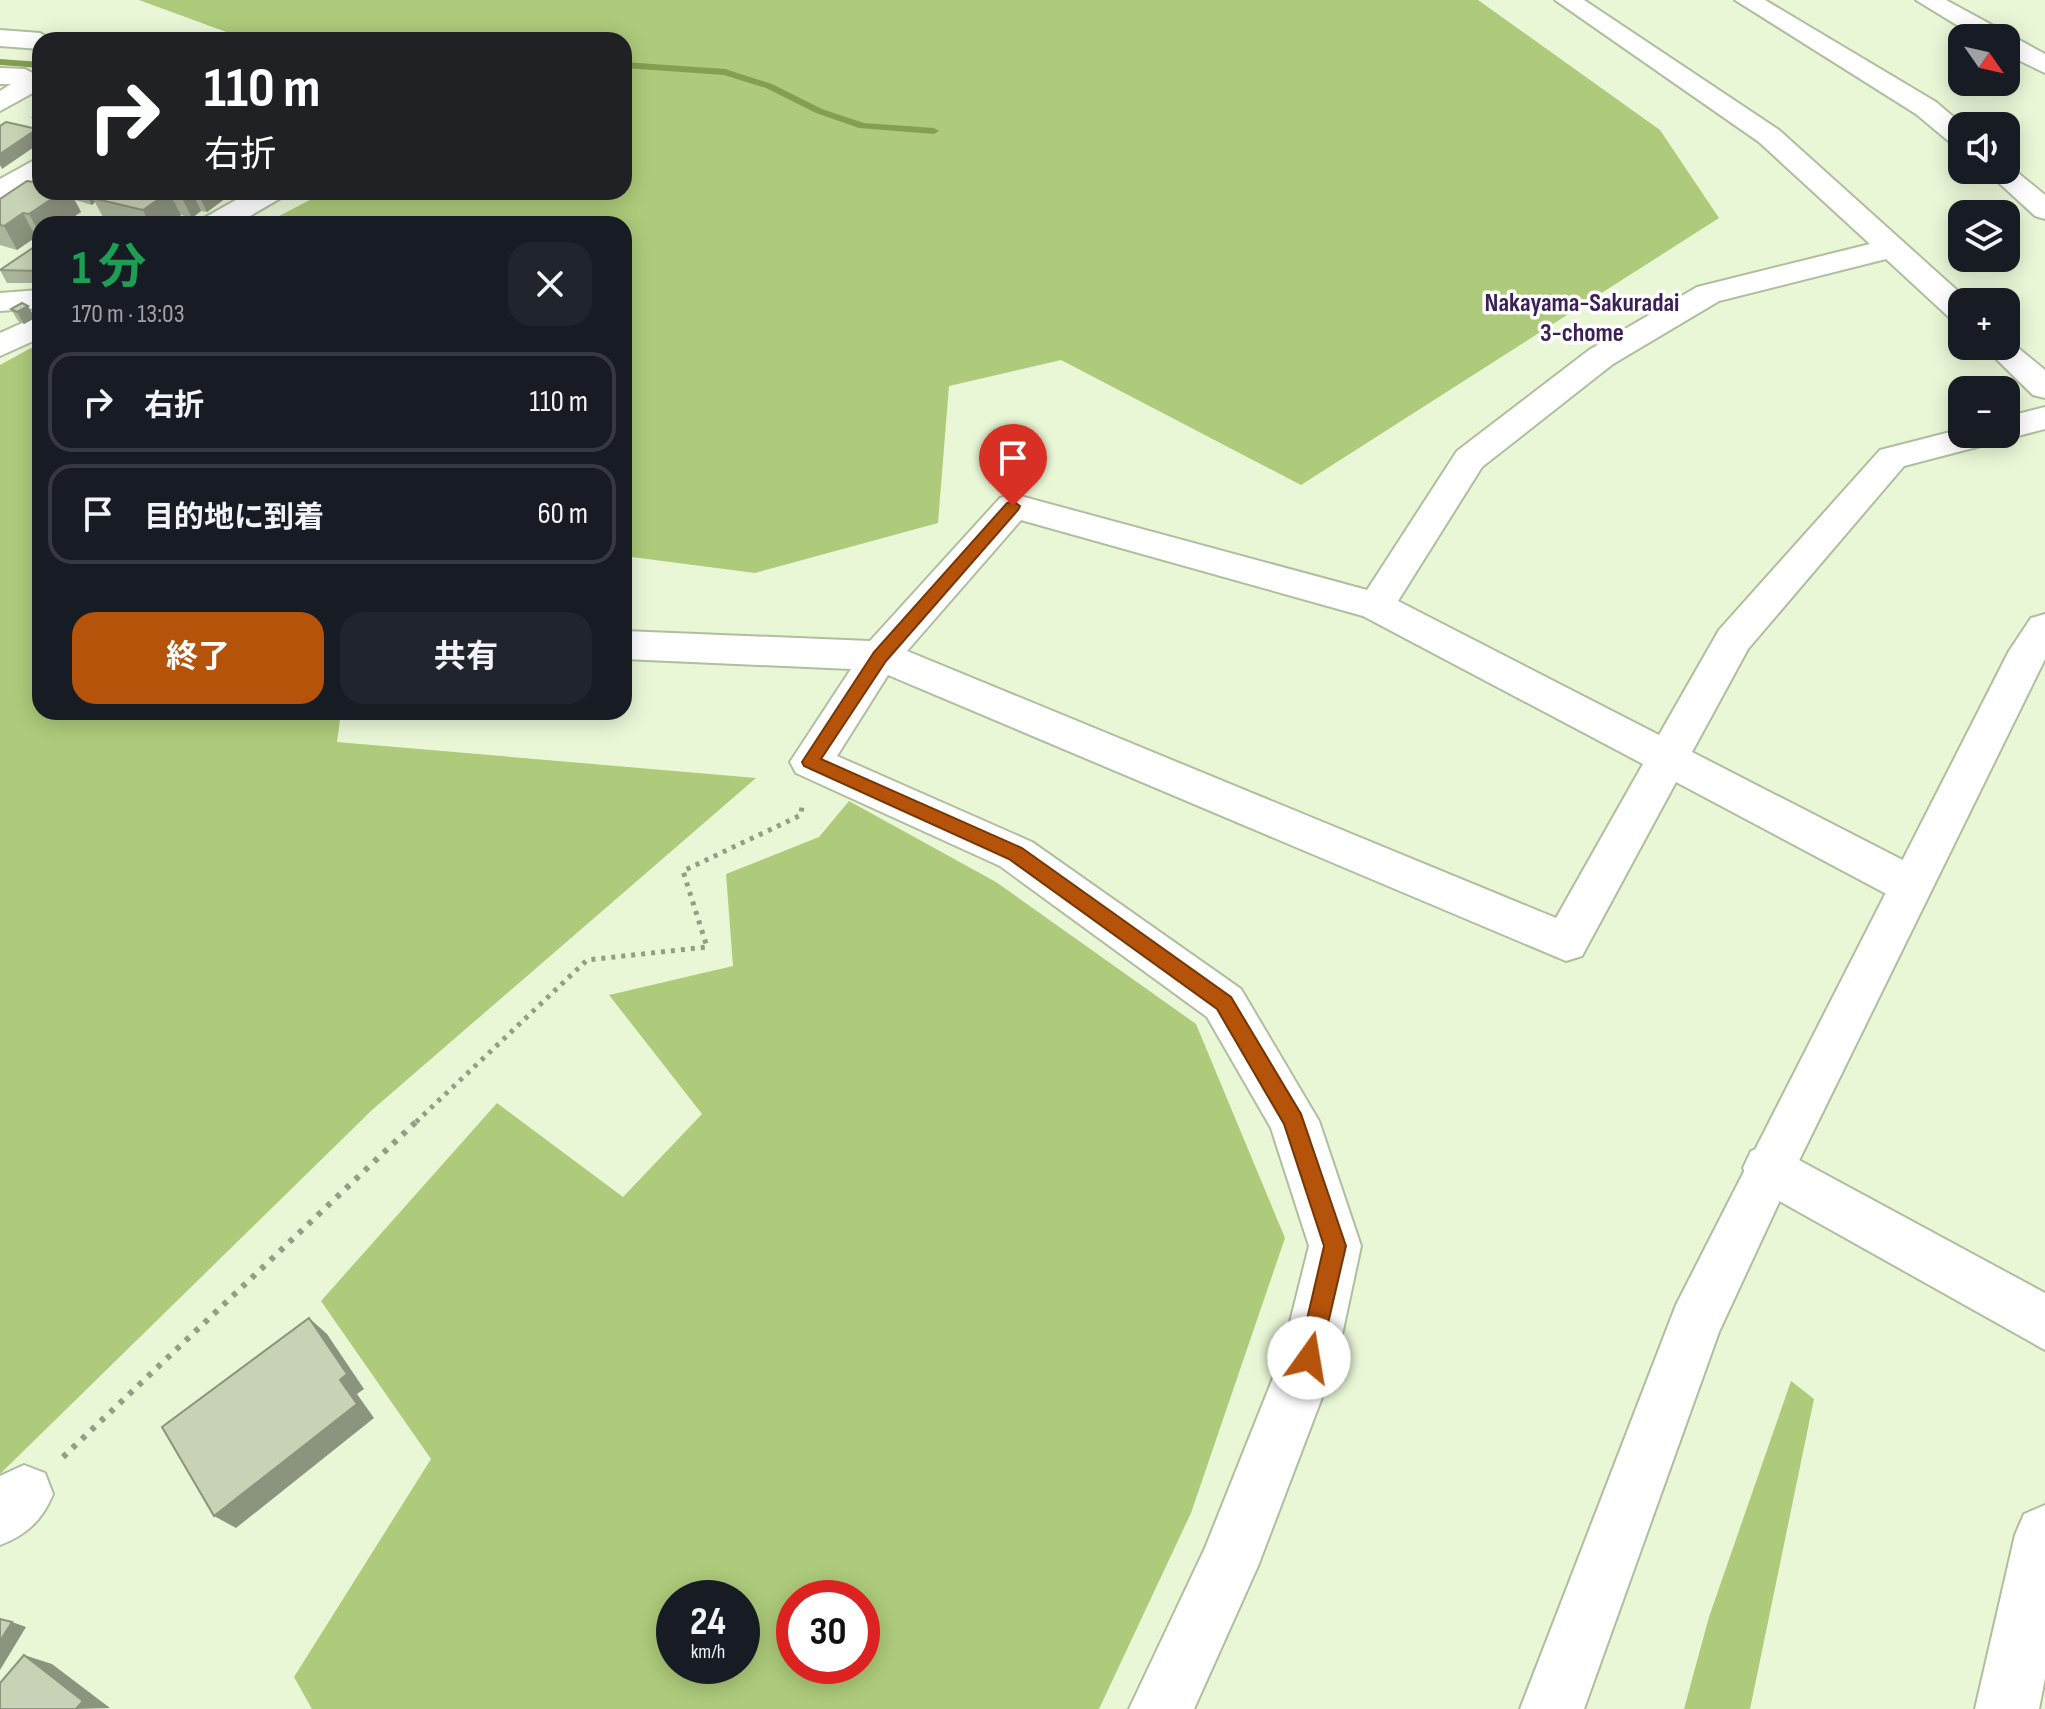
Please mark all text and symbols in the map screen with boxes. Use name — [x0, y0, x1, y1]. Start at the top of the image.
north arrow — [1948, 24, 2020, 96]
map controls — [1948, 24, 2020, 448]
text: 110 m — [204, 56, 320, 123]
icon: right — [72, 64, 176, 168]
button: sound — [1948, 112, 2020, 184]
text: 右折 — [204, 134, 276, 177]
button: layers — [1948, 200, 2020, 272]
text: 1 分 — [72, 240, 146, 297]
button: close — [508, 242, 592, 326]
district label: Nakayama-Sakuradai 3-chome — [1485, 288, 1679, 349]
button: + — [1948, 288, 2020, 360]
text: 170 m · 13:03 — [72, 299, 185, 330]
button: − — [1948, 376, 2020, 448]
icon: right — [76, 380, 120, 424]
text: 110 m — [530, 384, 588, 420]
text: 右折 — [144, 388, 204, 424]
pin — [979, 424, 1047, 506]
icon: arrive — [991, 436, 1035, 480]
icon: arrive — [76, 492, 120, 536]
text: 60 m — [537, 496, 588, 532]
text: 目的地に到着 — [144, 500, 324, 536]
button: 終了 — [72, 612, 324, 704]
button: 共有 — [340, 612, 592, 704]
position arrow — [1267, 1316, 1351, 1400]
speed limit sign: 30 — [776, 1580, 880, 1684]
text: 24 — [690, 1598, 726, 1646]
text: km/h — [691, 1640, 725, 1664]

